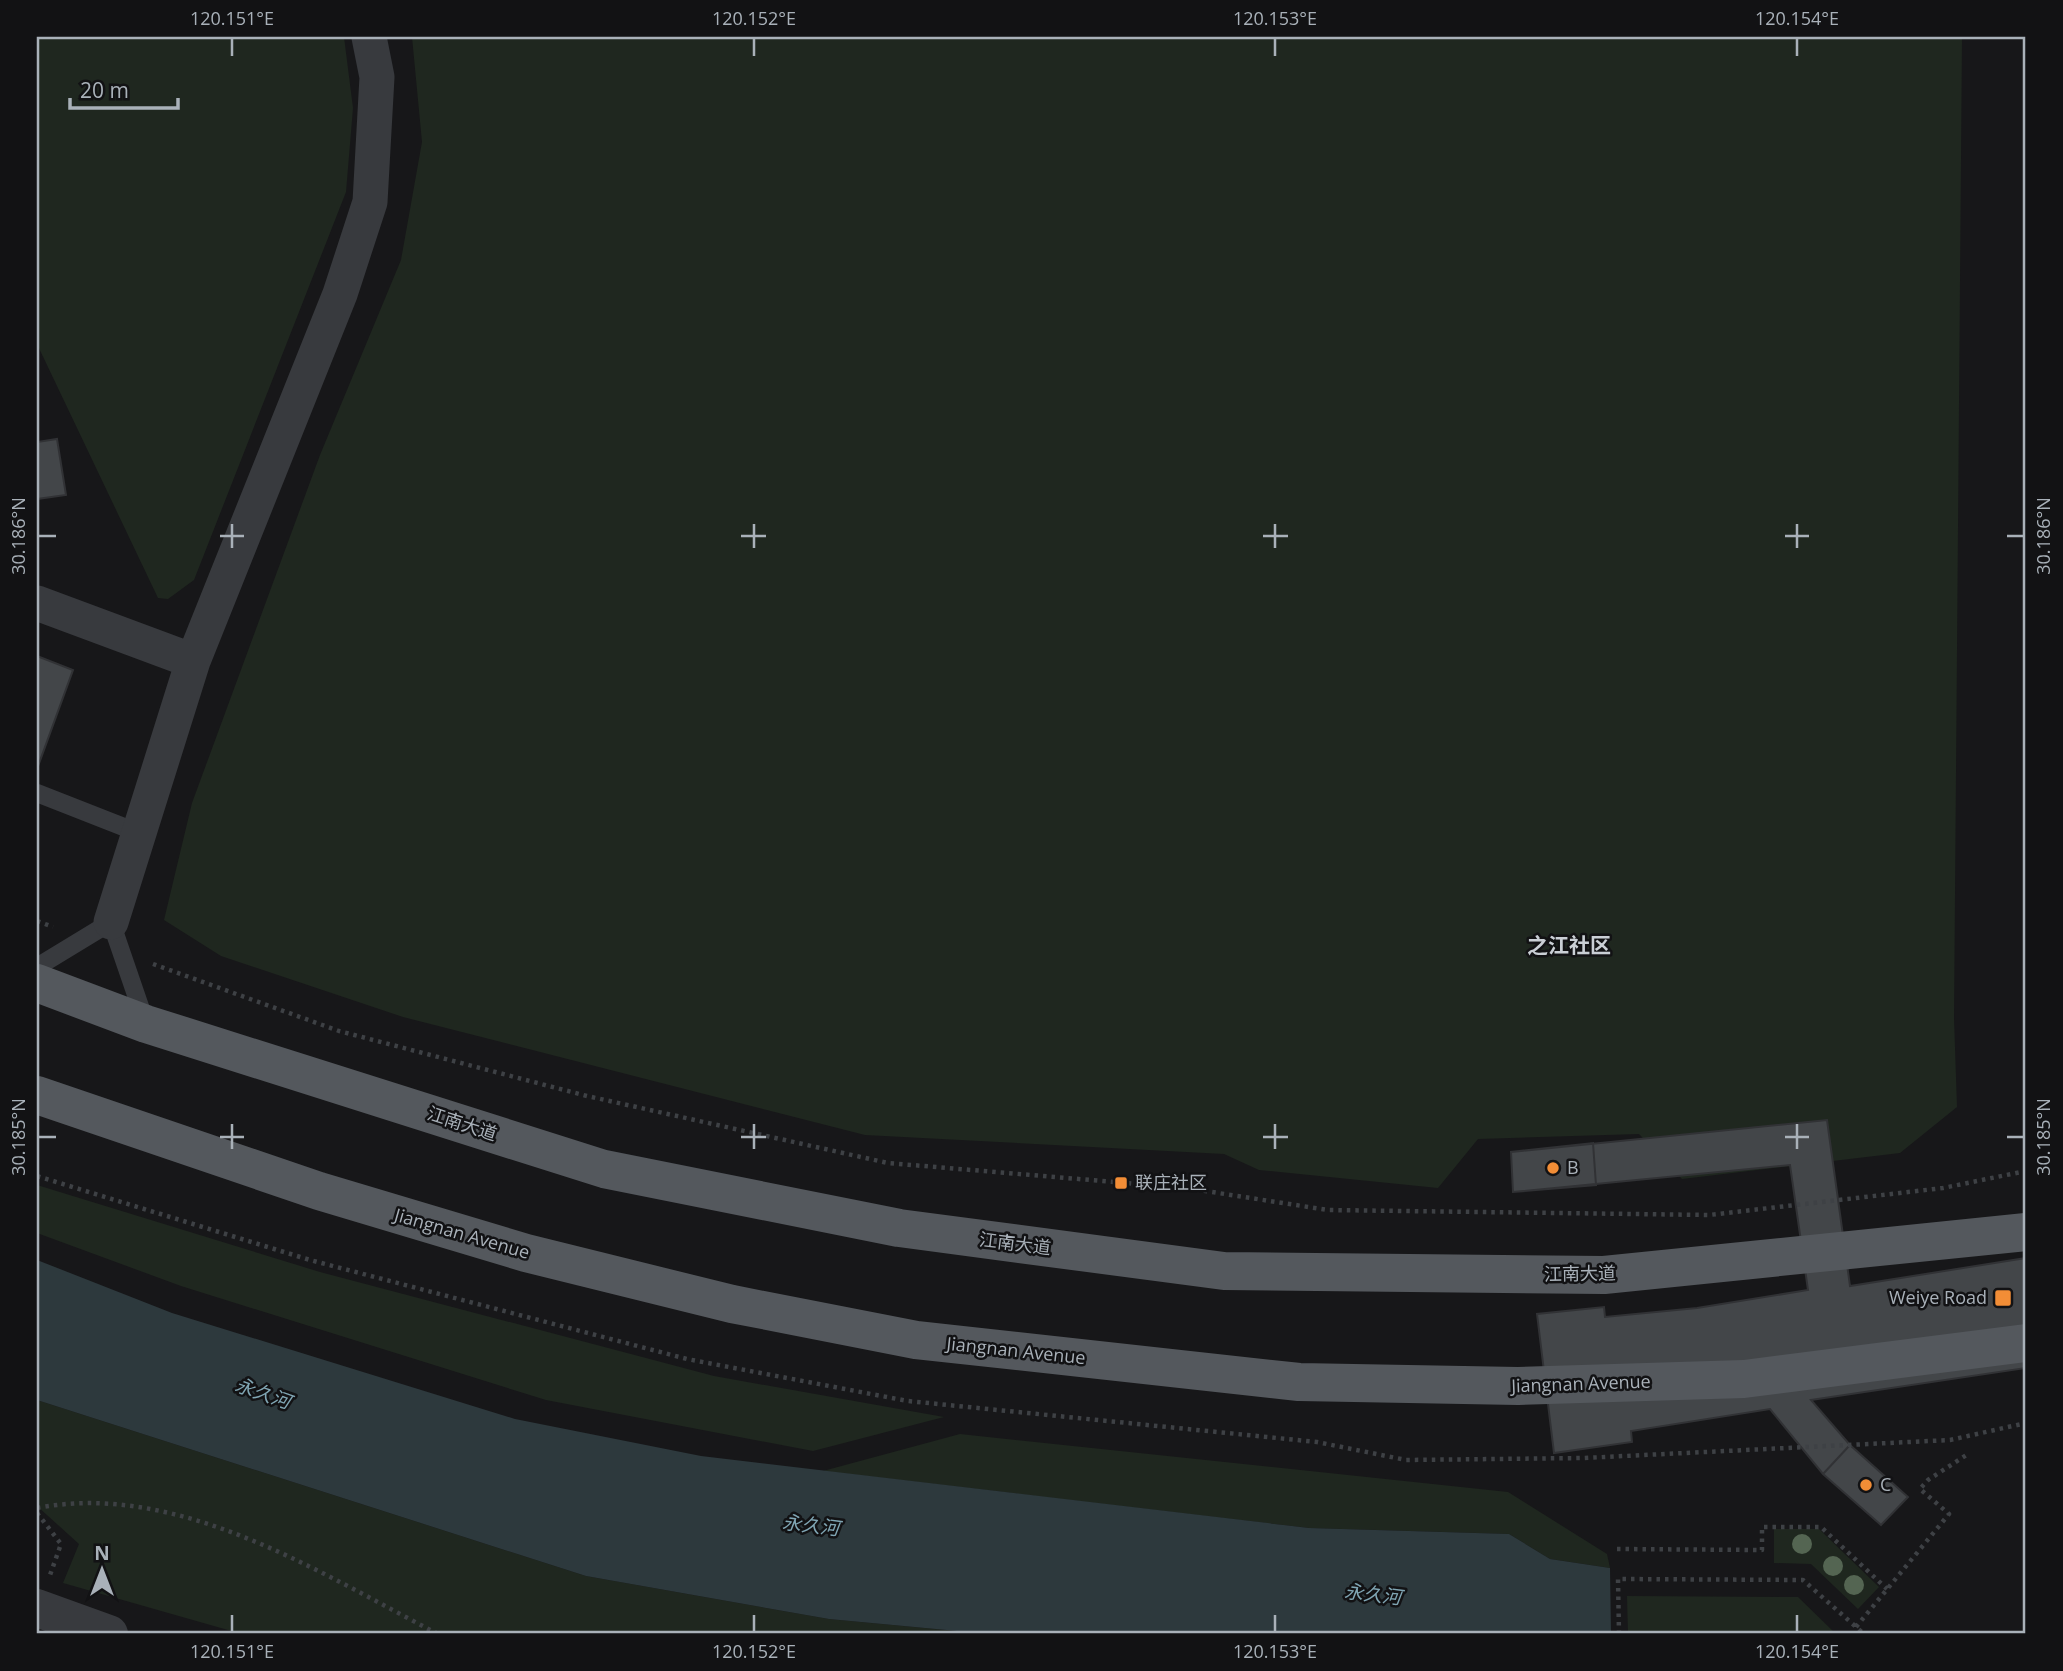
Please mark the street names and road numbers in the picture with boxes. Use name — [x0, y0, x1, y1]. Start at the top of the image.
street label: 江南大道 — [424, 1101, 500, 1146]
street label: Jiangnan Avenue — [390, 1202, 533, 1264]
street label: 江南大道 — [978, 1227, 1052, 1259]
street label: 江南大道 — [1544, 1260, 1616, 1286]
street label: Jiangnan Avenue — [943, 1331, 1087, 1369]
street label: Jiangnan Avenue — [1509, 1369, 1651, 1397]

